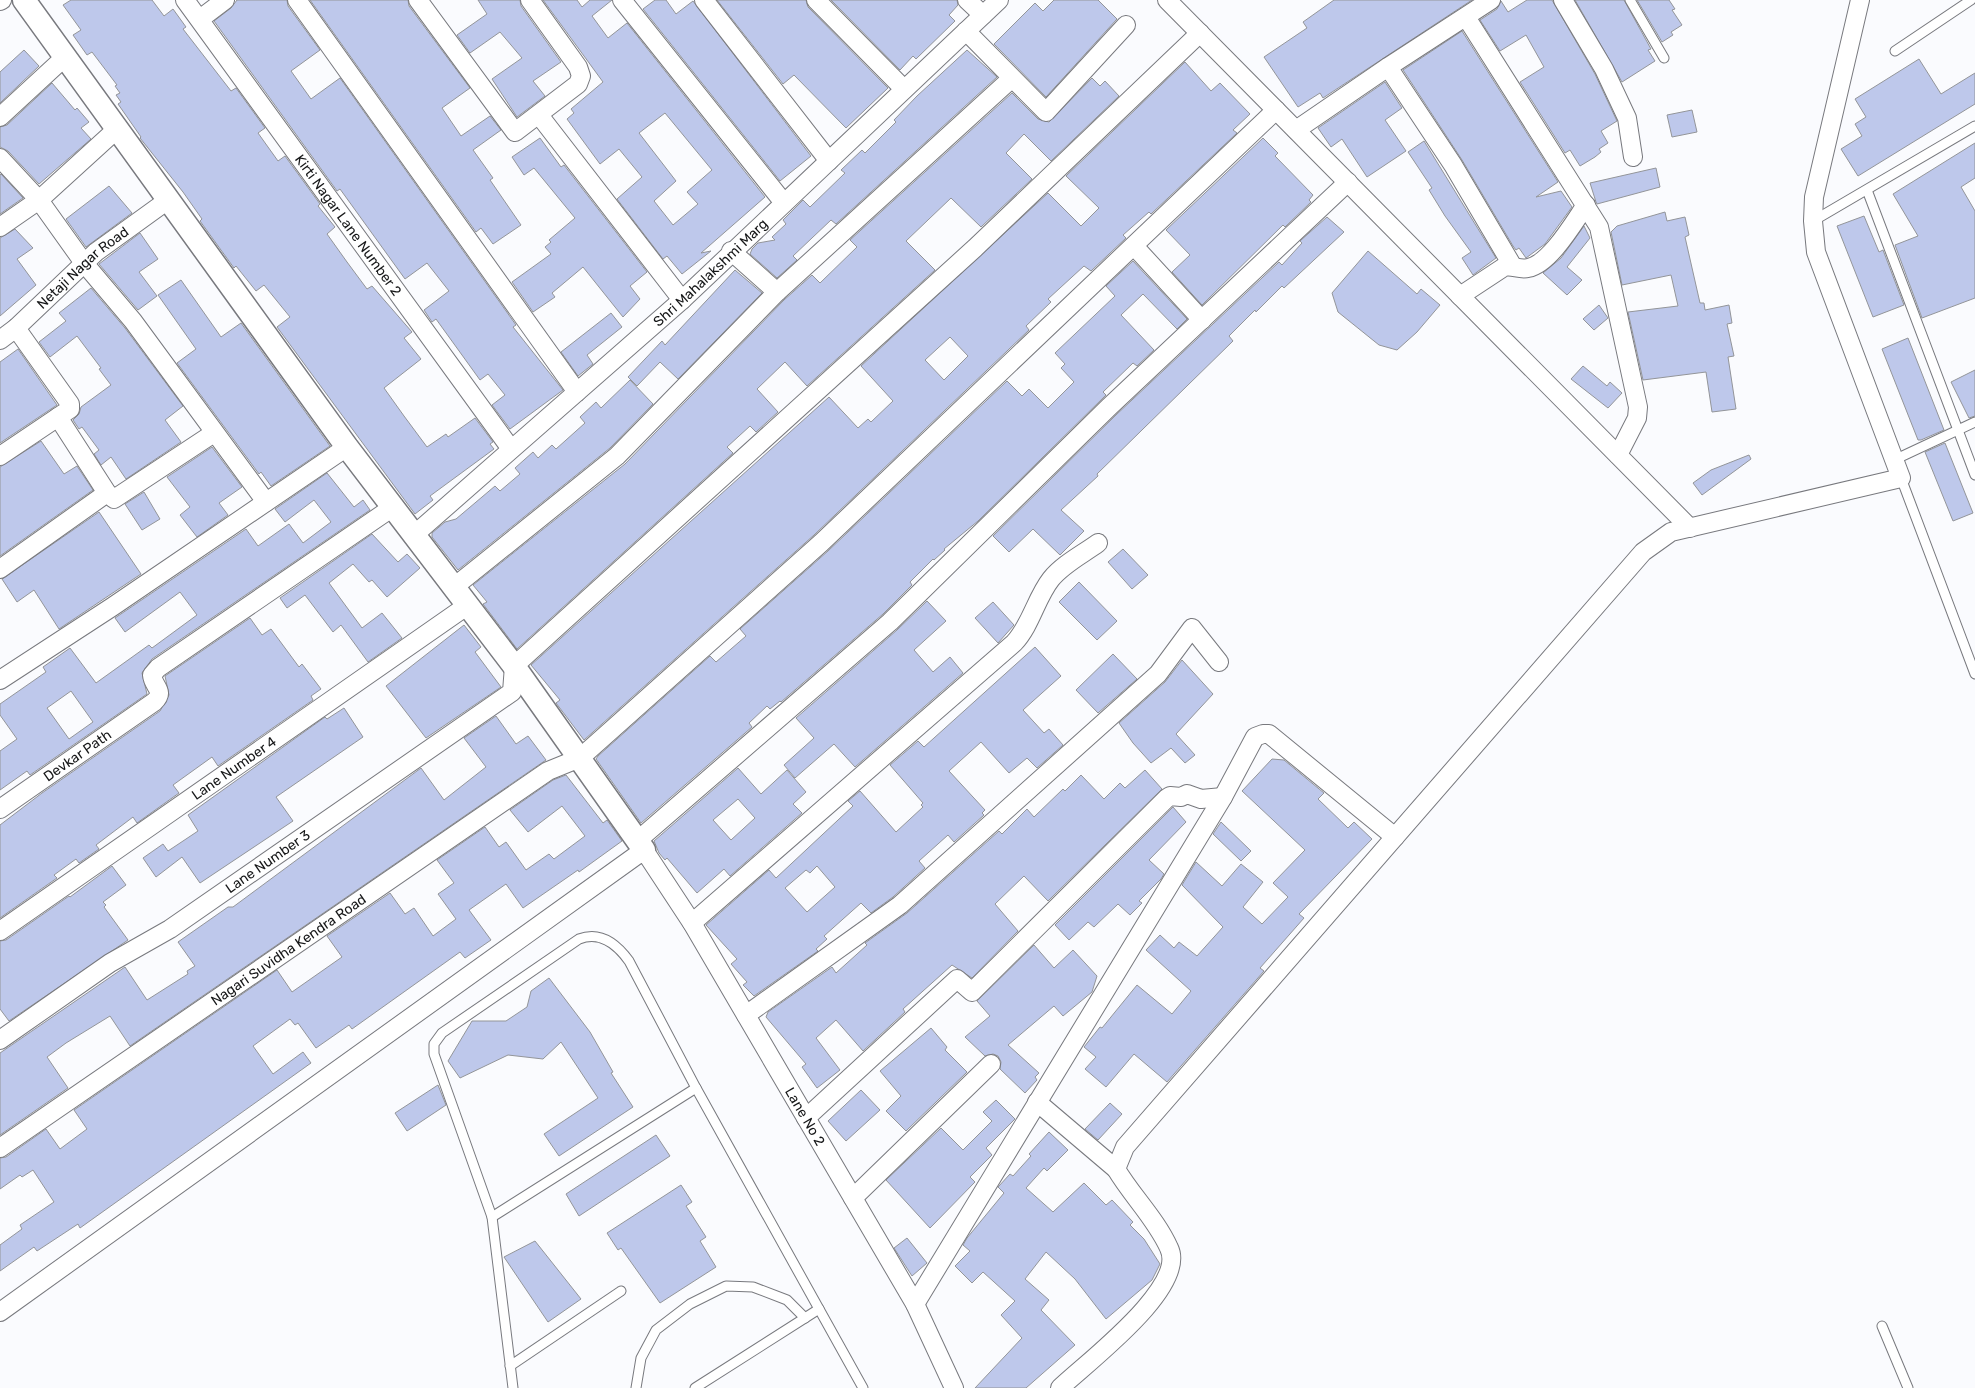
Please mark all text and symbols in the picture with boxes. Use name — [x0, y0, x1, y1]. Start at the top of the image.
street label: Kirti Nagar Lane Number 2 — [291, 151, 405, 299]
street label: Shri Mahalakshmi Marg — [650, 215, 771, 330]
street label: Netaji Nagar Road — [34, 223, 132, 313]
street label: Devkar Path — [40, 726, 115, 785]
street label: Lane Number 4 — [189, 733, 280, 804]
street label: Lane Number 3 — [222, 827, 313, 897]
street label: Nagari Suvidha Kendra Road — [208, 891, 369, 1009]
street label: Lane No 2 — [781, 1084, 828, 1149]

